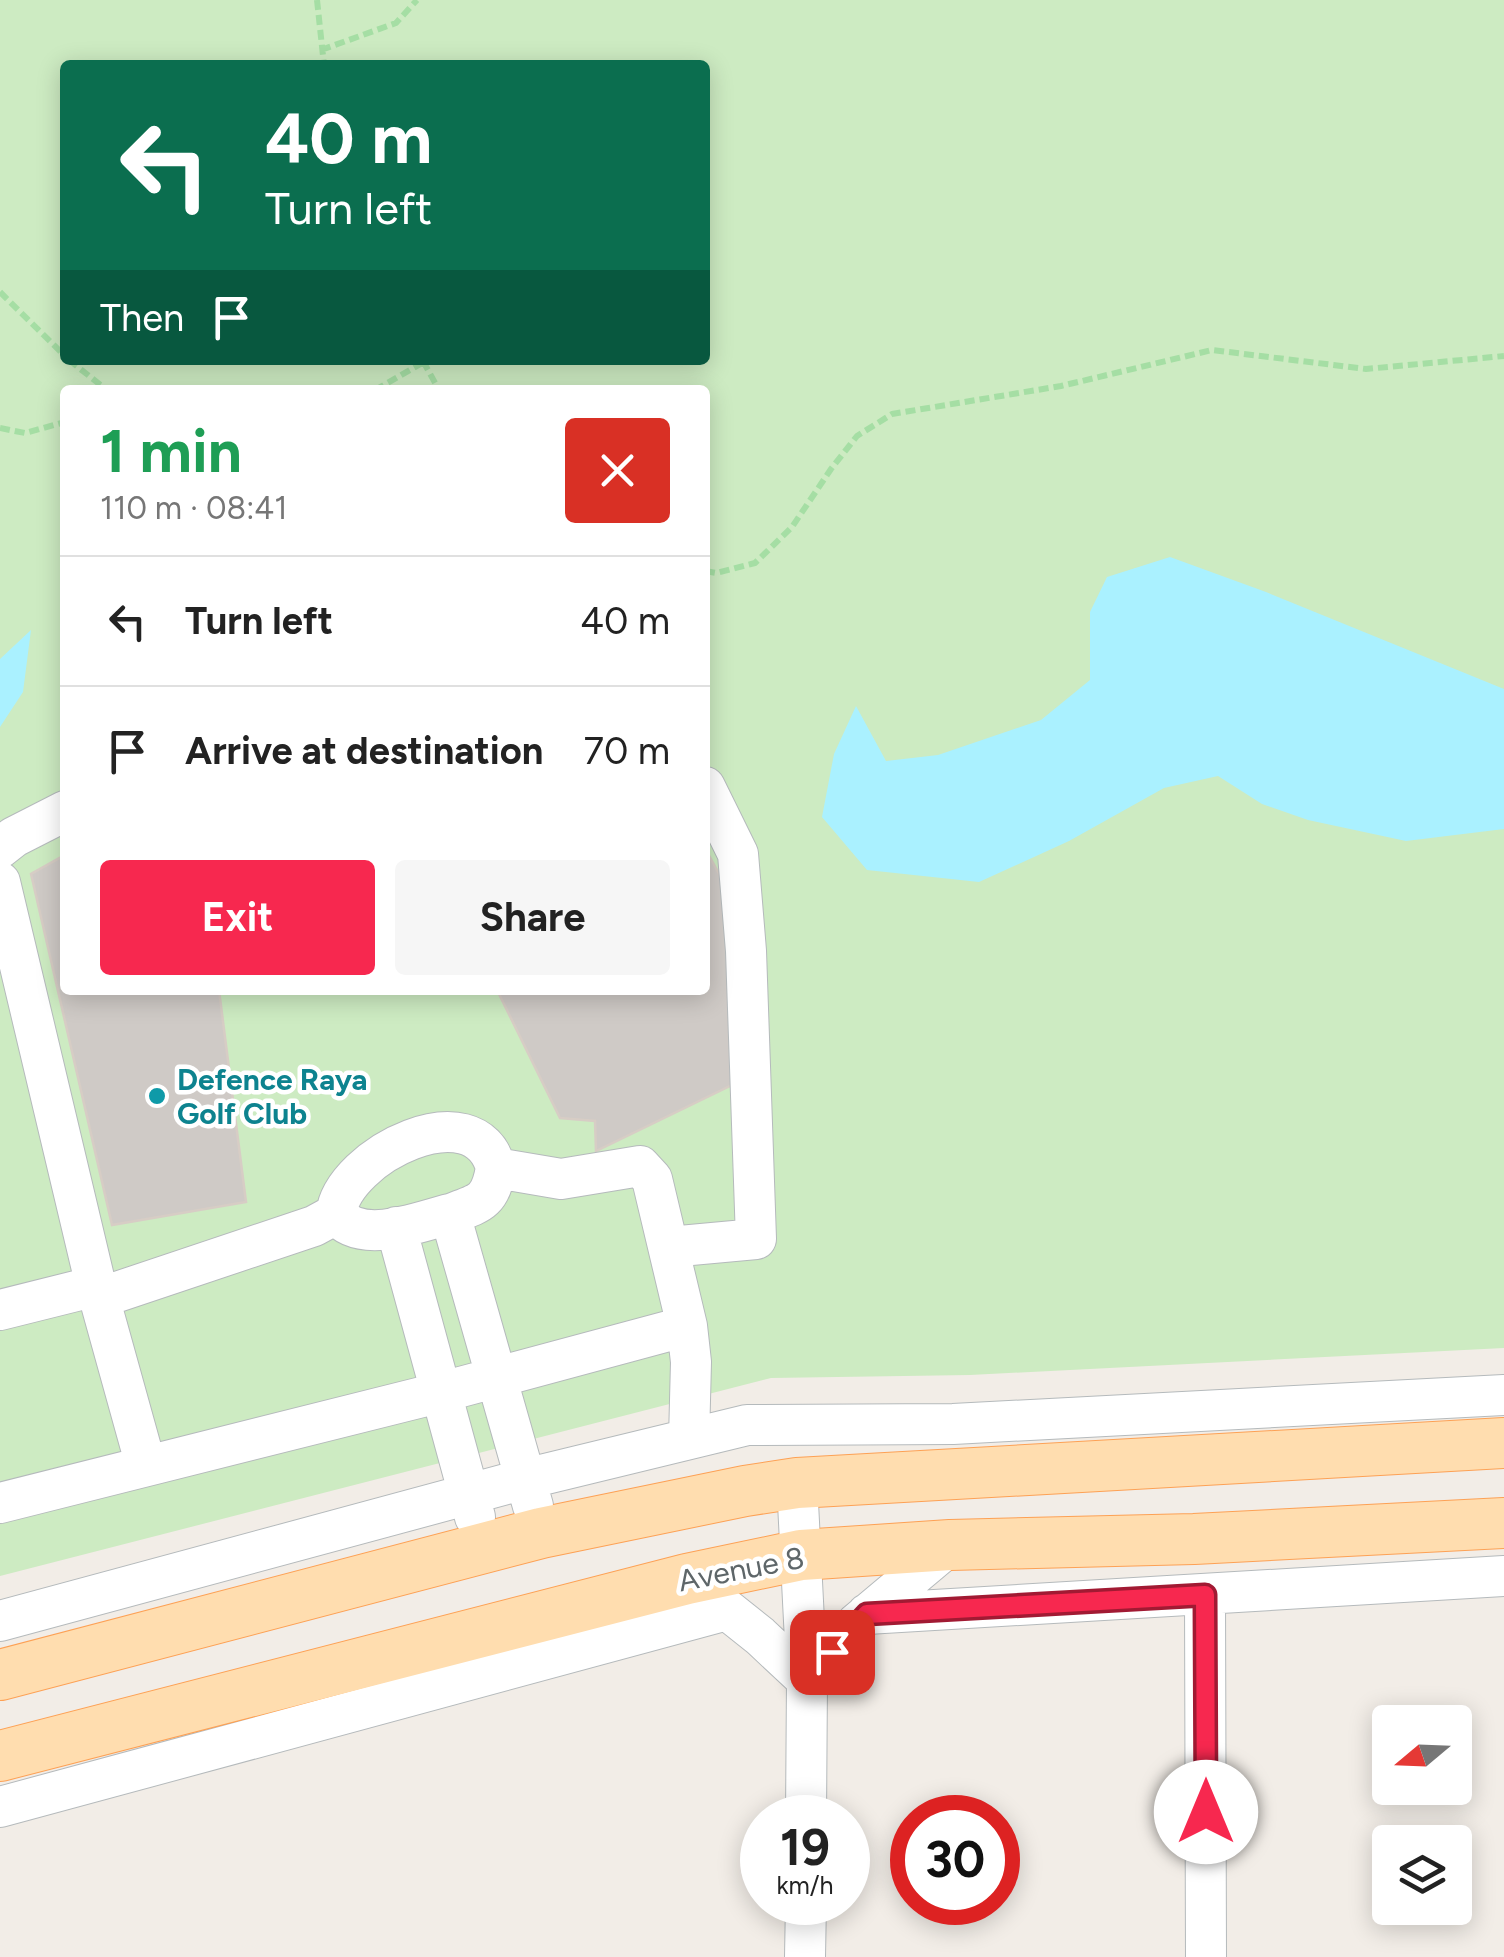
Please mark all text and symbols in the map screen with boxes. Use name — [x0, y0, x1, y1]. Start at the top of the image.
text: 40 m — [265, 96, 432, 181]
icon: left — [100, 100, 230, 230]
text: Turn left — [265, 181, 432, 235]
icon: arrive — [204, 290, 259, 345]
text: Then — [100, 295, 184, 341]
text: 1 min — [100, 415, 242, 487]
button: close — [565, 418, 670, 523]
text: 110 m · 08:41 — [100, 489, 287, 527]
icon: left — [100, 594, 155, 649]
text: Turn left — [185, 598, 333, 644]
text: 40 m — [580, 598, 670, 644]
icon: arrive — [100, 724, 155, 779]
text: Arrive at destination — [185, 728, 543, 774]
text: 70 m — [584, 728, 670, 774]
button: Exit — [100, 860, 375, 975]
button: Share — [395, 860, 670, 975]
place label: Defence Raya Golf Club — [177, 1061, 368, 1132]
marker: Defence Raya Golf Club — [146, 1085, 168, 1107]
street label: Avenue 8 — [675, 1539, 807, 1599]
pin — [790, 1610, 875, 1695]
icon: arrive — [805, 1625, 860, 1680]
north arrow — [1372, 1705, 1472, 1805]
map controls — [1372, 1705, 1472, 1925]
position arrow — [1154, 1760, 1258, 1864]
speed limit sign: 30 — [890, 1795, 1020, 1925]
text: 19 — [780, 1817, 830, 1878]
button: layers — [1372, 1825, 1472, 1925]
text: km/h — [776, 1870, 834, 1900]

